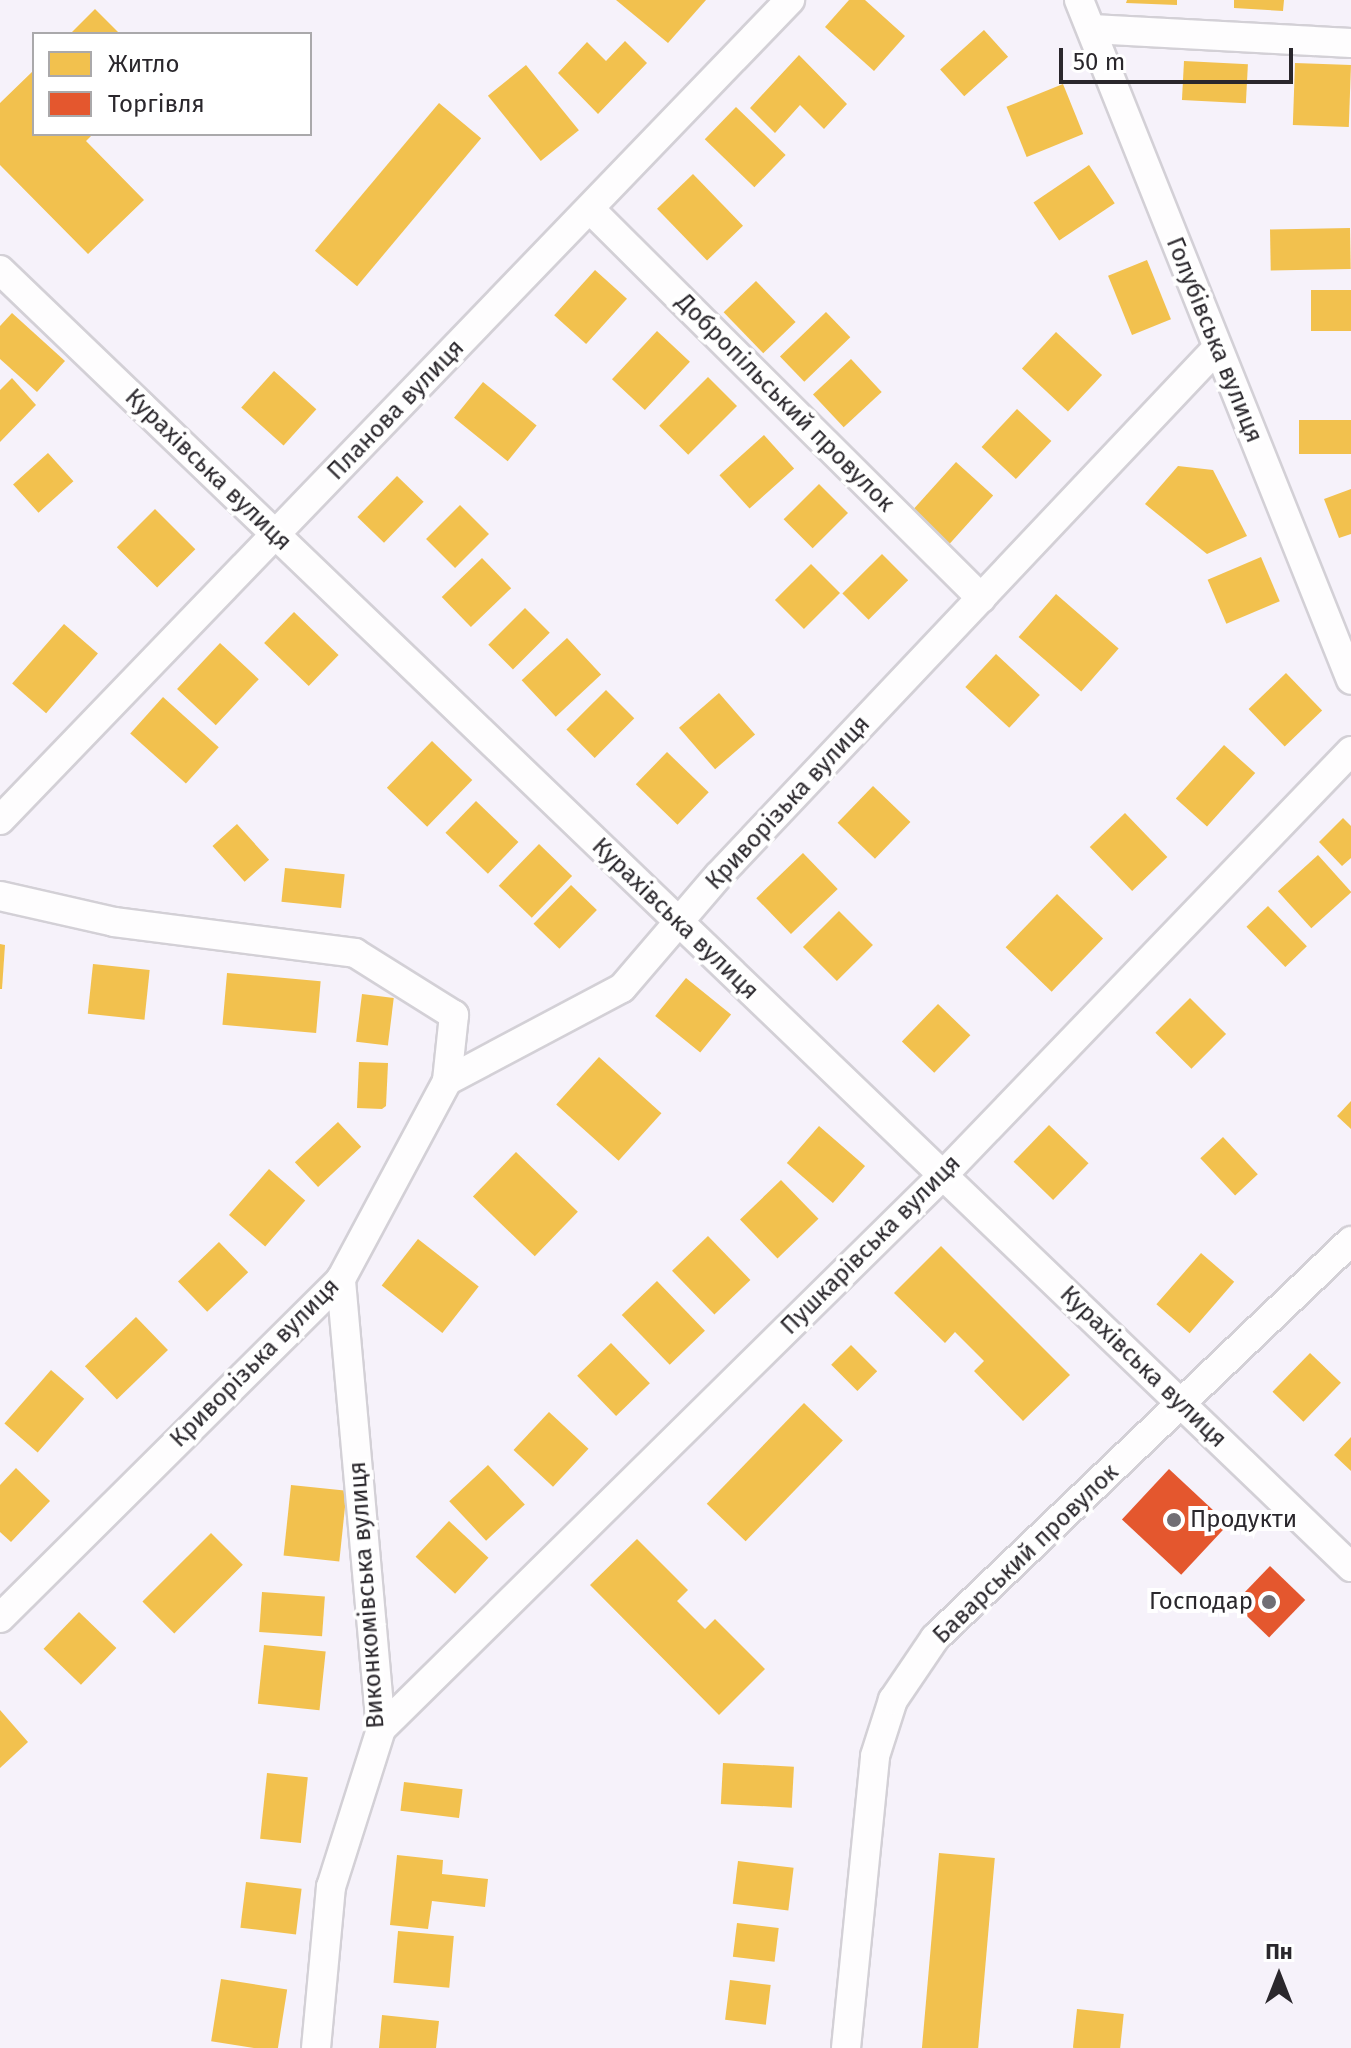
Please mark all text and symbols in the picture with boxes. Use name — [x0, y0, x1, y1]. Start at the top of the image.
legend — [32, 32, 312, 136]
scale bar — [1063, 32, 1297, 82]
text: 50 m — [1073, 48, 1125, 76]
text: Житло — [108, 50, 180, 78]
text: Торгівля — [108, 90, 205, 118]
street label: Голубівська вулиця — [1160, 233, 1268, 447]
street label: Добропільський провулок — [670, 288, 900, 518]
street label: Планова вулиця — [322, 334, 470, 486]
street label: Курахівська вулиця — [119, 383, 297, 557]
street label: Криворізька вулиця — [700, 710, 876, 896]
street label: Курахівська вулиця — [586, 832, 764, 1006]
street label: Пушкарівська вулиця — [775, 1149, 967, 1341]
street label: Криворізька вулиця — [164, 1272, 346, 1454]
street label: Курахівська вулиця — [1054, 1280, 1232, 1454]
street label: Баварський провулок — [927, 1458, 1125, 1650]
street label: Виконкомівська вулиця — [343, 1460, 391, 1730]
place label: Продукти — [1190, 1506, 1297, 1534]
marker: Продукти — [1165, 1511, 1183, 1529]
place label: Господар — [1149, 1588, 1253, 1616]
marker: Господар — [1260, 1593, 1278, 1611]
north arrow — [1239, 1936, 1319, 2016]
text: Пн — [1265, 1938, 1293, 1965]

